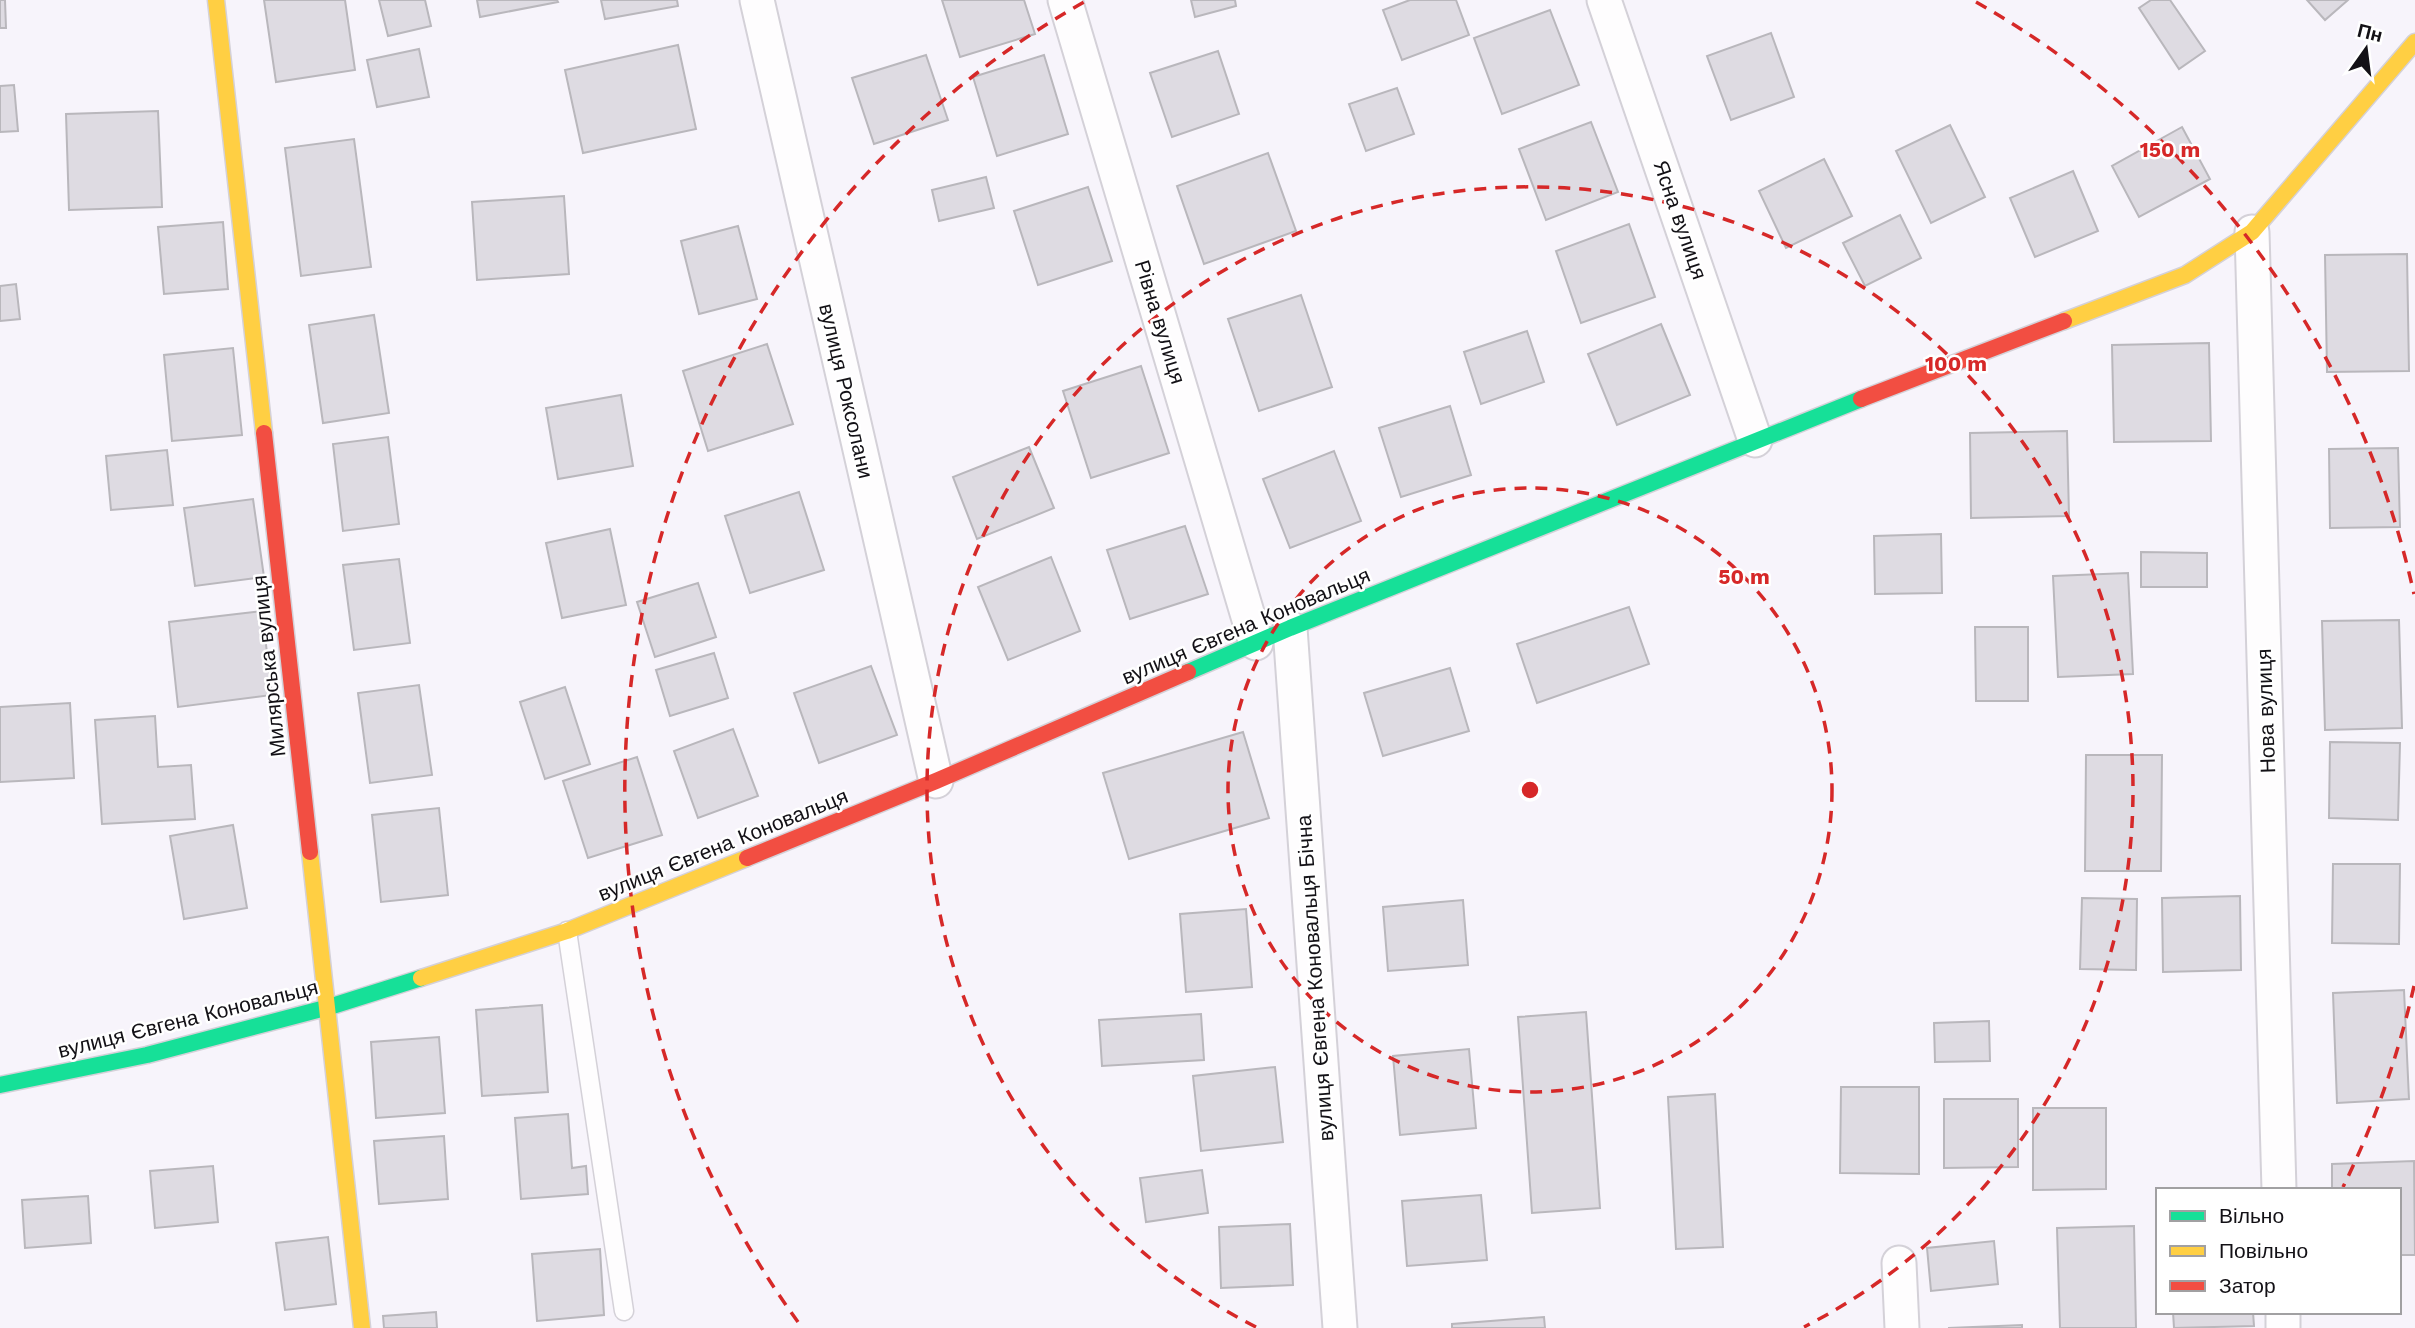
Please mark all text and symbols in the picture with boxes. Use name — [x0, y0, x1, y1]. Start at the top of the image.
north arrow — [2331, 14, 2401, 84]
text: Пн — [2355, 19, 2385, 47]
text: 150 m — [2140, 137, 2200, 162]
street label: Ясна вулиця — [1648, 157, 1713, 283]
street label: Рівна вулиця — [1130, 257, 1191, 387]
street label: вулиця Роксолани — [814, 301, 879, 481]
text: 100 m — [1925, 351, 1987, 376]
street label: вулиця Євгена Коновальця — [1118, 562, 1374, 689]
text: 50 m — [1718, 564, 1770, 589]
street label: Милярська вулиця — [247, 574, 290, 758]
street label: Нова вулиця — [2251, 648, 2280, 774]
centre of rings — [1518, 778, 1542, 802]
street label: вулиця Євгена Коновальця — [594, 783, 851, 906]
street label: вулиця Євгена Коновальця Бічна — [1291, 814, 1338, 1142]
street label: вулиця Євгена Коновальця — [55, 974, 321, 1063]
legend — [2156, 1188, 2401, 1314]
text: Вільно — [2219, 1203, 2284, 1228]
text: Повільно — [2219, 1238, 2308, 1263]
text: Затор — [2219, 1273, 2276, 1298]

